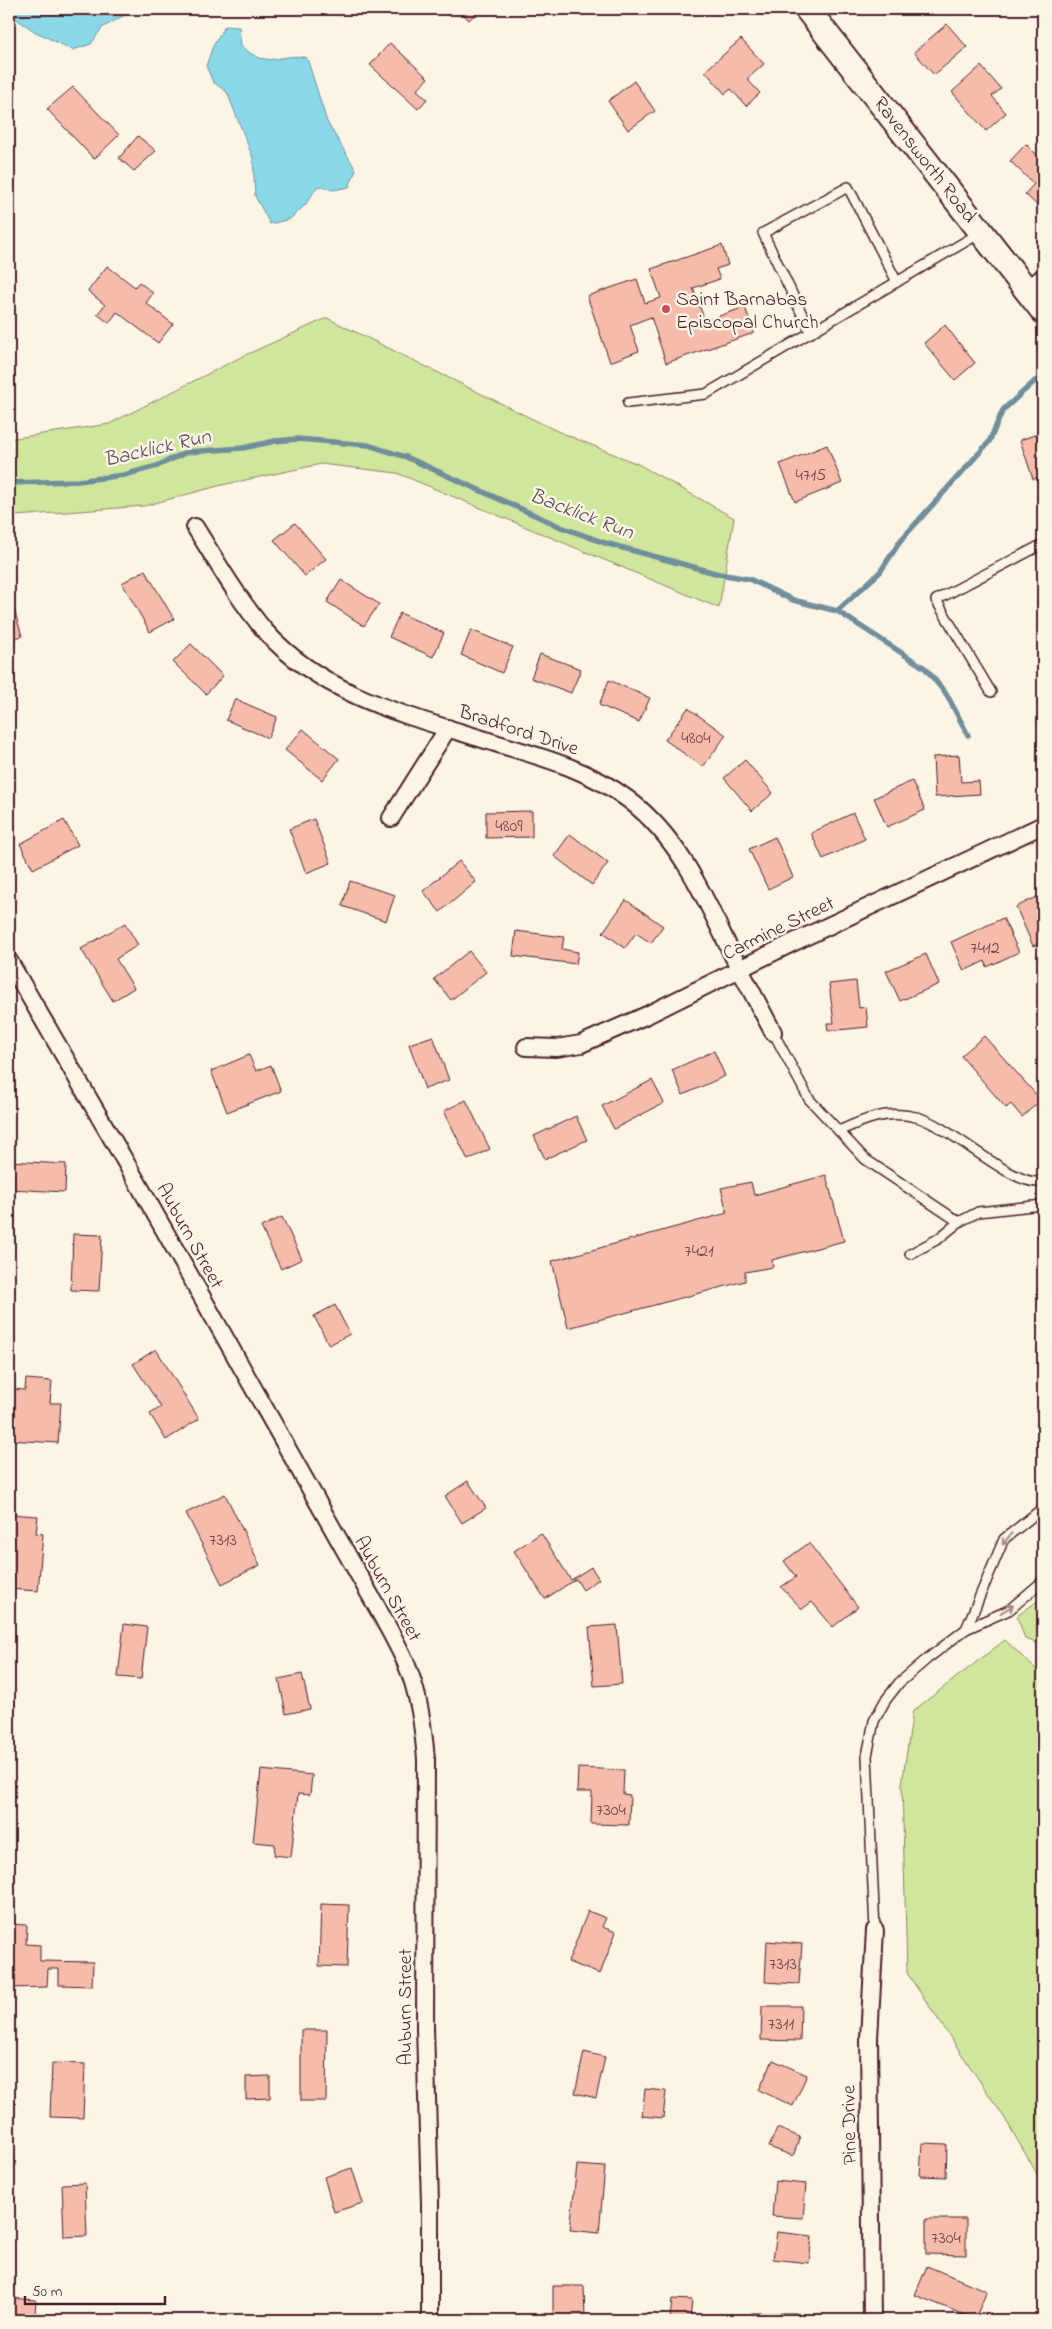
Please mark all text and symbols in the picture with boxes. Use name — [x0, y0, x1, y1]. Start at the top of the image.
street label: Ravensworth Road — [865, 91, 983, 230]
place label: Saint Barnabas Episcopal Church — [676, 286, 819, 338]
marker: Saint Barnabas Episcopal Church — [660, 303, 672, 315]
water label: Backlick Run — [101, 422, 215, 476]
house number: 4715 — [796, 463, 826, 489]
water label: Backlick Run — [525, 481, 638, 549]
street label: Bradford Drive — [454, 698, 582, 764]
house number: 4804 — [681, 726, 711, 752]
house number: 4809 — [495, 814, 523, 840]
street label: Carmine Street — [718, 890, 840, 969]
house number: 7412 — [970, 936, 1000, 962]
street label: Auburn Street — [148, 1178, 230, 1295]
house number: 7421 — [684, 1239, 714, 1265]
house number: 7313 — [209, 1528, 237, 1554]
street label: Auburn Street — [346, 1531, 428, 1648]
one-way arrow — [1001, 1533, 1012, 1546]
one-way arrow — [1000, 1604, 1014, 1614]
house number: 7304 — [596, 1798, 627, 1824]
street label: Auburn Street — [392, 1948, 421, 2066]
house number: 7313 — [769, 1952, 797, 1978]
house number: 7311 — [768, 2012, 794, 2038]
street label: Pine Drive — [835, 2085, 866, 2165]
house number: 7304 — [931, 2226, 962, 2252]
scale bar — [25, 2274, 165, 2306]
text: 50 m — [32, 2281, 63, 2303]

